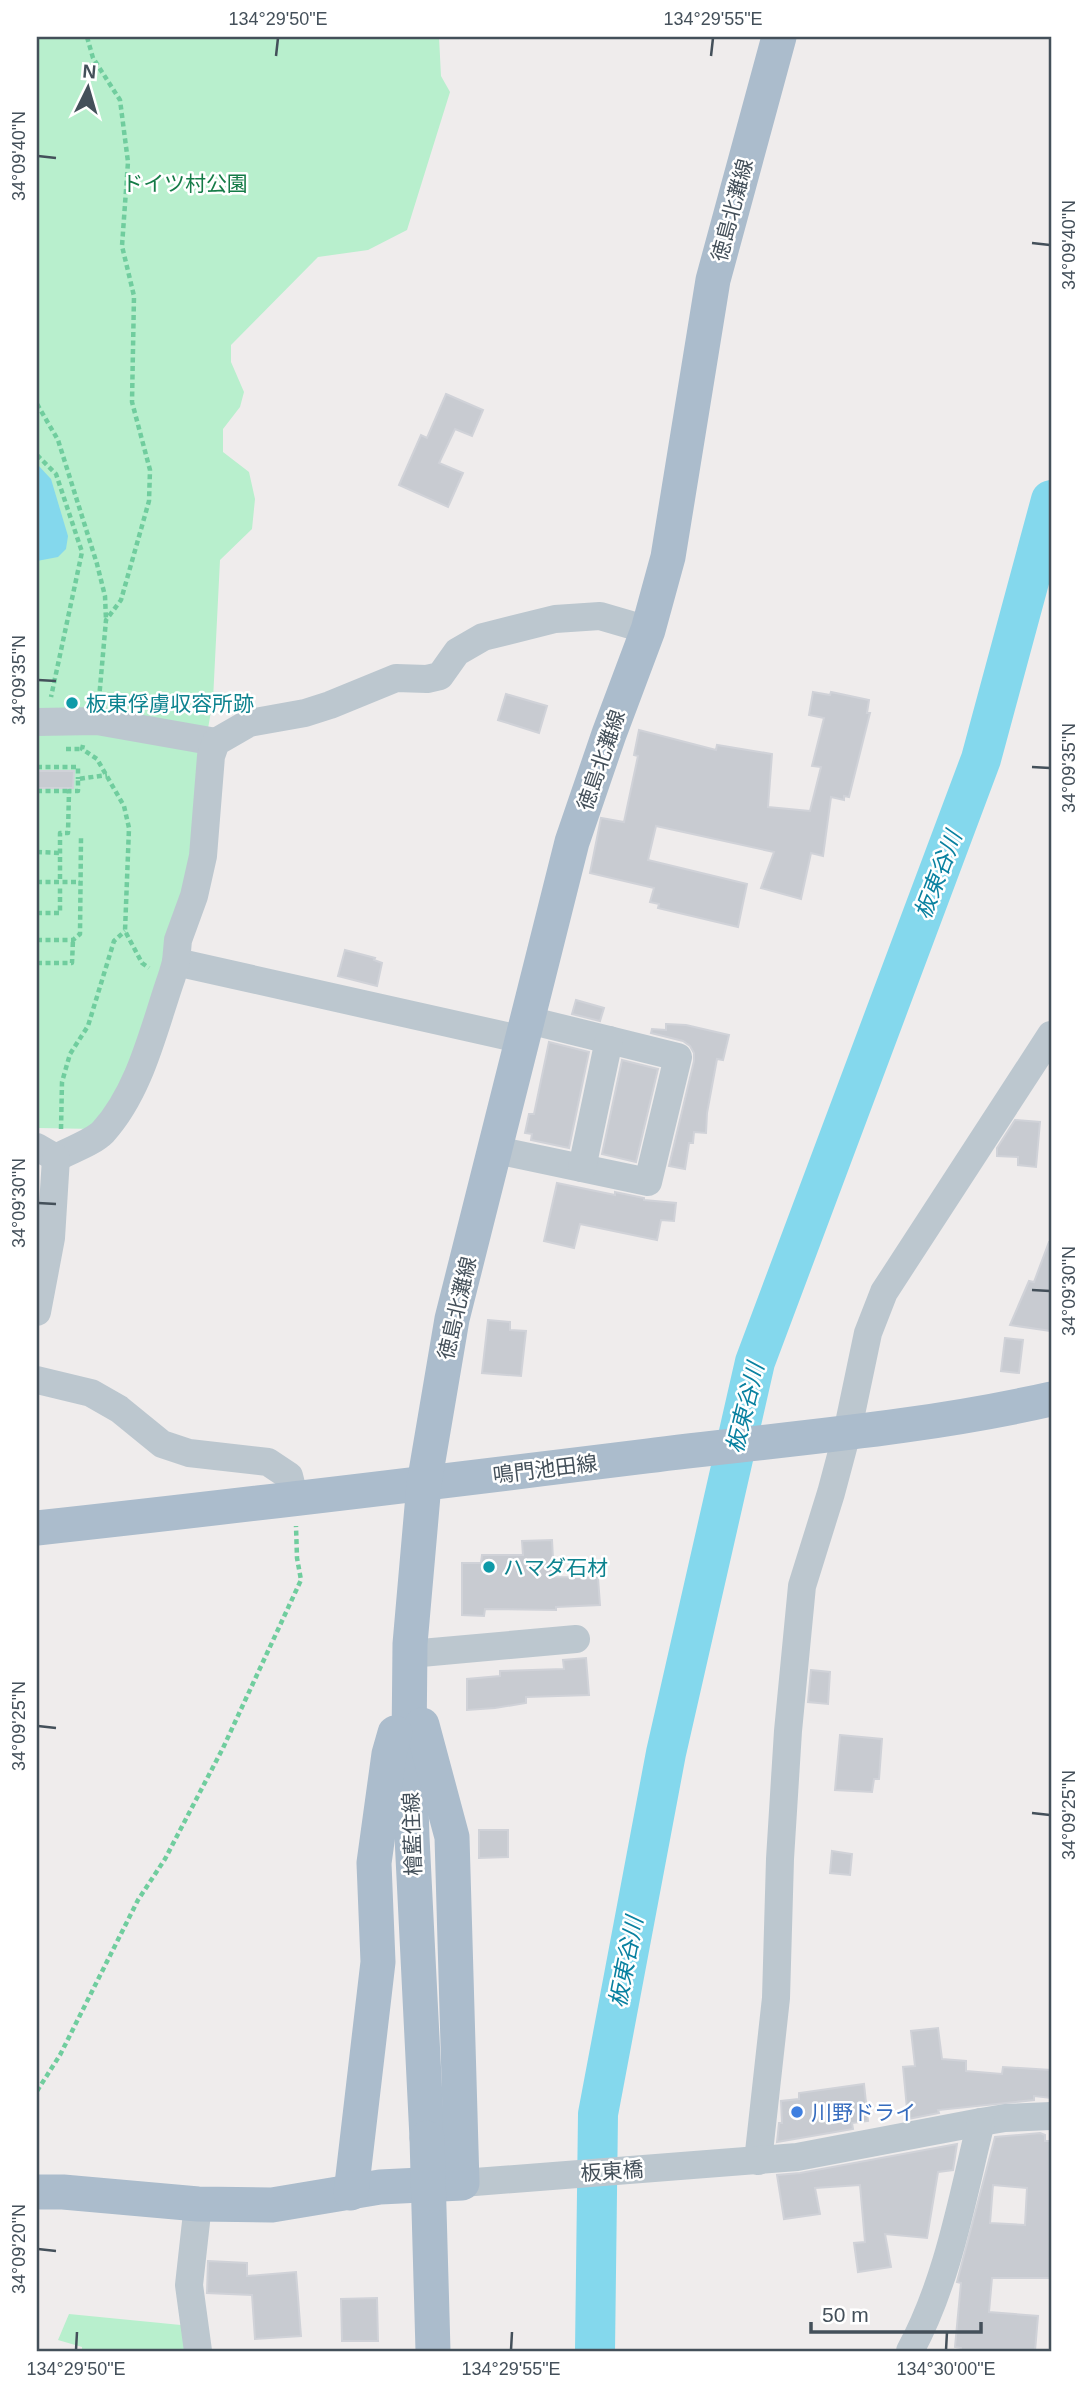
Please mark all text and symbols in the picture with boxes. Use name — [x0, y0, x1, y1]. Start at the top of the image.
text: 134°29'50"E — [228, 9, 328, 29]
text: 134°29'55"E — [663, 9, 763, 29]
north arrow — [52, 52, 122, 122]
text: N — [82, 61, 97, 83]
text: 34°09'40"N — [9, 111, 29, 201]
street label: 徳島北灘線 — [707, 156, 757, 264]
park label: ドイツ村公園 — [122, 172, 248, 195]
text: 34°09'40"N — [1059, 200, 1079, 290]
text: 34°09'35"N — [9, 635, 29, 725]
place label: 板東俘虜収容所跡 — [86, 692, 254, 715]
marker: 板東俘虜収容所跡 — [64, 695, 80, 711]
street label: 徳島北灘線 — [573, 707, 629, 813]
text: 34°09'35"N — [1059, 723, 1079, 813]
water label: 板東谷川 — [909, 825, 968, 923]
text: 34°09'30"N — [9, 1158, 29, 1248]
text: 34°09'30"N — [1059, 1246, 1079, 1336]
street label: 徳島北灘線 — [434, 1254, 480, 1362]
water label: 板東谷川 — [721, 1357, 769, 1456]
street label: 鳴門池田線 — [491, 1451, 599, 1487]
place label: ハマダ石材 — [503, 1556, 608, 1579]
marker: ハマダ石材 — [481, 1559, 497, 1575]
text: 34°09'25"N — [9, 1681, 29, 1771]
text: 34°09'25"N — [1059, 1770, 1079, 1860]
street label: 檜藍住線 — [399, 1792, 425, 1876]
water label: 板東谷川 — [604, 1911, 648, 2010]
place label: 川野ドライ — [811, 2101, 916, 2124]
marker: 川野ドライ — [789, 2104, 805, 2120]
street label: 板東橋 — [580, 2157, 644, 2185]
text: 34°09'20"N — [9, 2204, 29, 2294]
scale bar — [811, 2290, 981, 2334]
text: 50 m — [822, 2303, 869, 2326]
text: 134°29'50"E — [26, 2359, 126, 2379]
text: 134°29'55"E — [461, 2359, 561, 2379]
text: 134°30'00"E — [896, 2359, 996, 2379]

